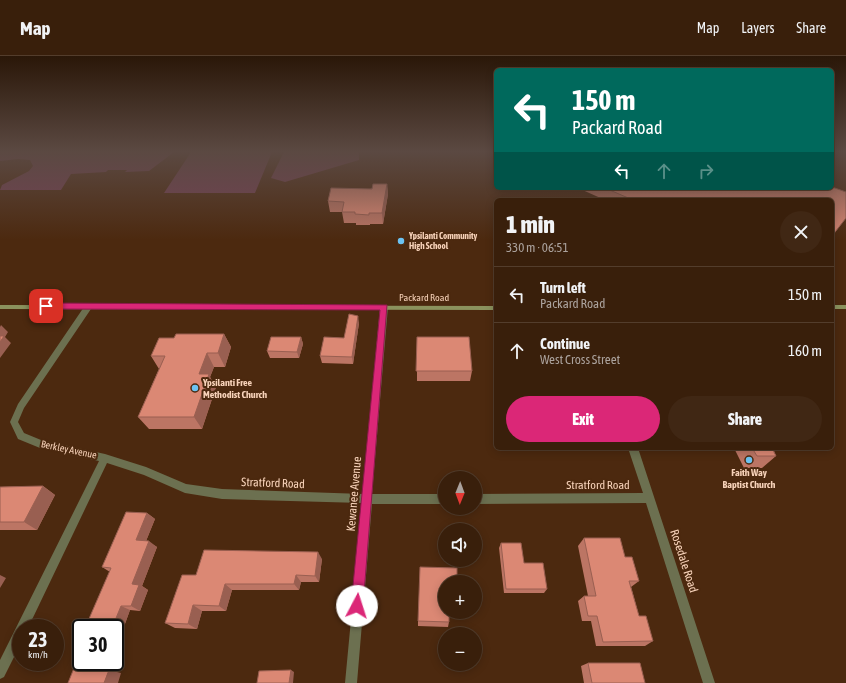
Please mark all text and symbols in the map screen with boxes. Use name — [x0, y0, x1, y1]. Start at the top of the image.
text: Map — [20, 17, 51, 39]
text: Map — [697, 20, 719, 36]
text: Layers — [741, 20, 774, 36]
text: Share — [796, 20, 826, 36]
icon: left — [506, 84, 558, 136]
text: 150 m — [572, 84, 635, 116]
text: Packard Road — [572, 117, 662, 138]
icon: left — [611, 160, 633, 182]
icon: ahead — [653, 160, 675, 182]
icon: right — [695, 160, 717, 182]
text: 1 min — [506, 211, 555, 238]
button: close — [780, 211, 822, 253]
place label: Ypsilanti Community High School — [408, 231, 478, 251]
marker: Ypsilanti Community High School — [396, 236, 406, 246]
text: 330 m · 06:51 — [506, 240, 569, 255]
text: Turn left — [540, 279, 586, 296]
icon: left — [506, 284, 528, 306]
text: 150 m — [788, 286, 822, 303]
pin — [29, 289, 63, 323]
street label: Packard Road — [399, 292, 449, 303]
icon: arrive — [35, 295, 57, 317]
text: Packard Road — [540, 296, 605, 311]
text: Continue — [540, 335, 590, 352]
icon: ahead — [506, 340, 528, 362]
text: 160 m — [788, 342, 822, 359]
text: West Cross Street — [540, 352, 620, 367]
place label: Ypsilanti Free Methodist Church — [202, 377, 267, 400]
marker: Ypsilanti Free Methodist Church — [190, 383, 200, 393]
button: Exit — [506, 396, 660, 442]
button: Share — [668, 396, 822, 442]
street label: Berkley Avenue — [40, 438, 98, 461]
marker: Faith Way Baptist Church — [744, 455, 754, 465]
street label: Kewanee Avenue — [344, 456, 364, 532]
place label: Faith Way Baptist Church — [723, 467, 776, 490]
north arrow — [438, 471, 482, 515]
map controls — [438, 471, 482, 671]
street label: Stratford Road — [241, 475, 305, 491]
street label: Stratford Road — [566, 478, 630, 492]
button: sound — [438, 523, 482, 567]
street label: Rosedale Road — [667, 528, 701, 594]
button: + — [438, 575, 482, 619]
position arrow — [336, 585, 378, 627]
speed limit sign: 30 — [72, 619, 124, 671]
button: − — [438, 627, 482, 671]
text: 23 — [29, 628, 47, 651]
text: km/h — [28, 649, 48, 660]

